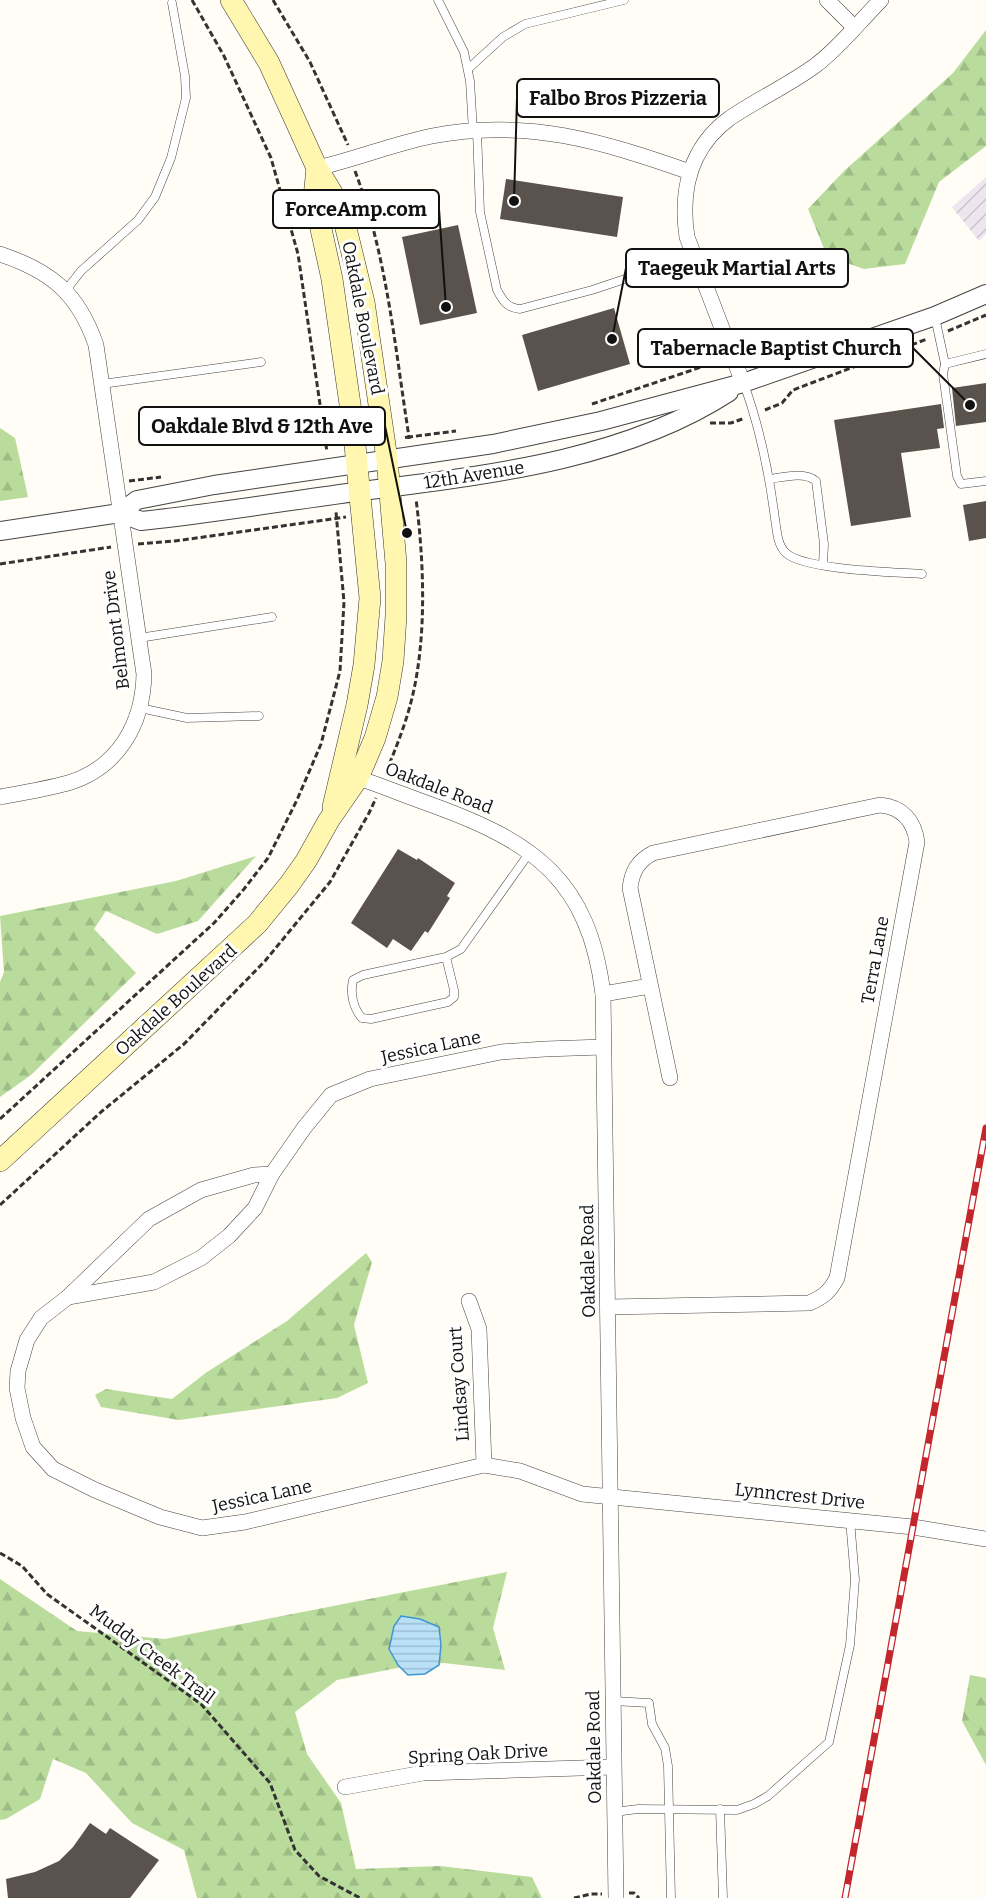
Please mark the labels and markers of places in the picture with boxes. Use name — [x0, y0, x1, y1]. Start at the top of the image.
callout: Falbo Bros Pizzeria — [517, 79, 719, 117]
callout: ForceAmp.com — [273, 190, 439, 228]
callout: Taegeuk Martial Arts — [626, 249, 848, 287]
callout: Tabernacle Baptist Church — [638, 329, 913, 367]
callout: Oakdale Blvd & 12th Ave — [139, 407, 385, 445]

